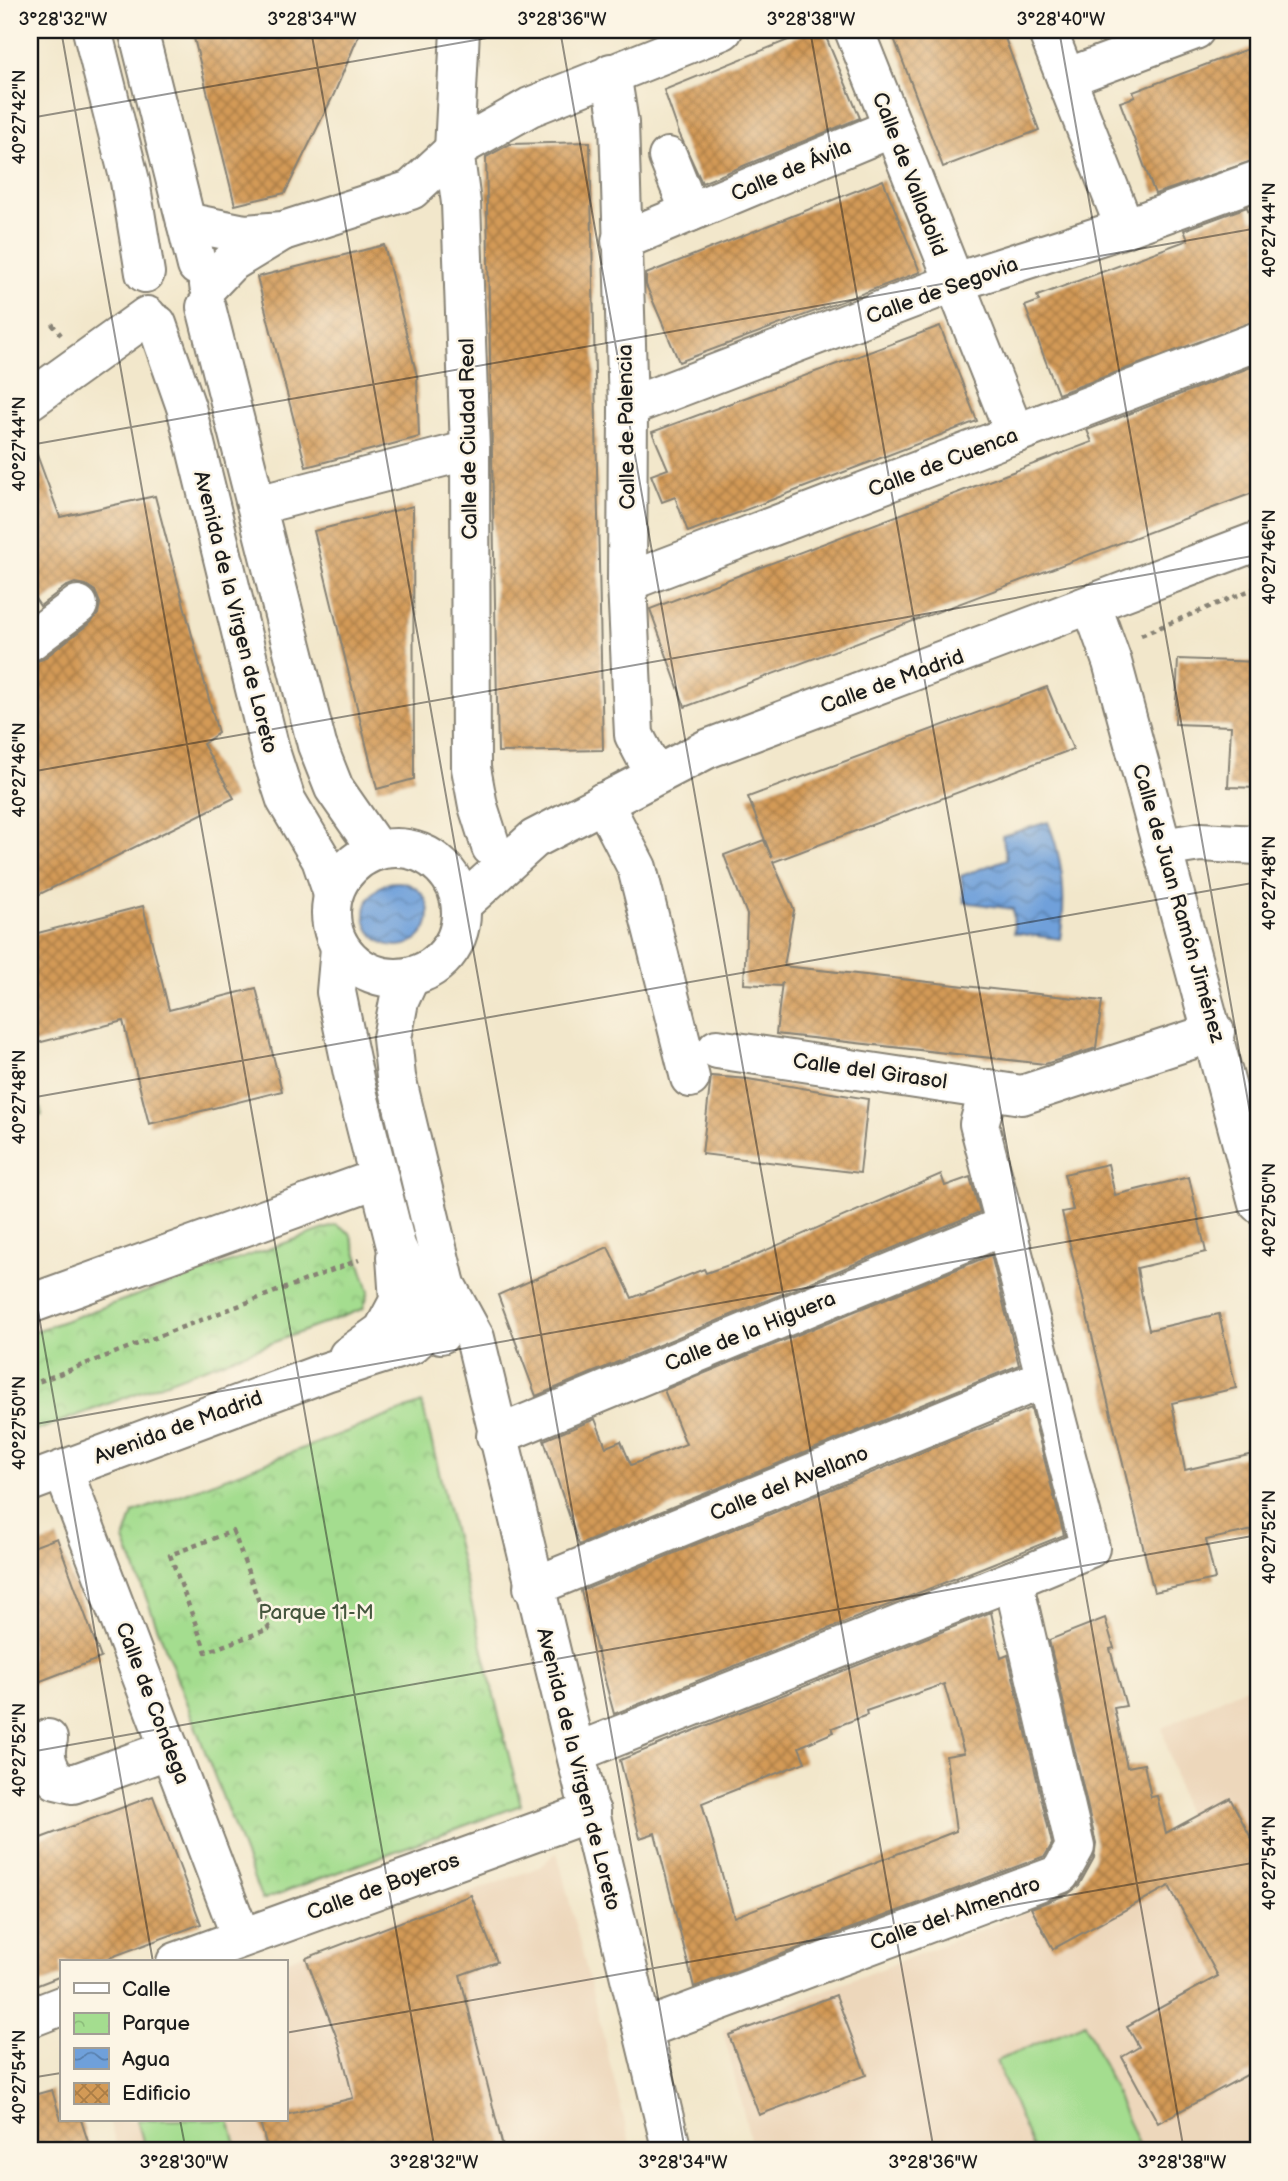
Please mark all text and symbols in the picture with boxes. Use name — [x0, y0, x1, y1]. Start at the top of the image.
text: 3°28'32"W — [19, 9, 108, 30]
text: 3°28'34"W — [267, 9, 357, 30]
text: 3°28'36"W — [517, 9, 607, 30]
text: 3°28'38"W — [767, 9, 856, 30]
text: 3°28'40"W — [1017, 9, 1106, 30]
text: 40°27'42"N — [9, 69, 30, 165]
street label: Calle de Valladolid — [867, 89, 952, 260]
street label: Calle de Ávila — [727, 134, 855, 207]
text: 40°27'44"N — [1259, 182, 1280, 278]
street label: Calle de Segovia — [863, 251, 1022, 330]
street label: Calle de Ciudad Real — [454, 338, 483, 540]
street label: Calle de Palencia — [613, 344, 640, 510]
text: 40°27'44"N — [9, 396, 30, 492]
street label: Calle de Cuenca — [865, 422, 1022, 503]
street label: Avenida de la Virgen de Loreto — [188, 468, 283, 756]
text: 40°27'46"N — [1259, 509, 1280, 605]
street label: Calle de Madrid — [817, 644, 967, 719]
text: 40°27'46"N — [9, 722, 30, 818]
street label: Calle de Juan Ramón Jiménez — [1127, 761, 1231, 1046]
text: 40°27'48"N — [1259, 835, 1280, 931]
street label: Calle del Girasol — [791, 1048, 949, 1095]
text: 40°27'48"N — [9, 1049, 30, 1145]
text: 40°27'50"N — [1259, 1163, 1280, 1257]
street label: Calle de la Higuera — [661, 1286, 839, 1377]
text: 40°27'50"N — [9, 1376, 30, 1470]
street label: Avenida de Madrid — [90, 1385, 266, 1470]
street label: Calle del Avellano — [706, 1440, 872, 1527]
text: 40°27'52"N — [1259, 1490, 1280, 1584]
park label: Parque 11-M — [258, 1600, 374, 1625]
street label: Calle de Condega — [110, 1619, 195, 1788]
street label: Avenida de la Virgen de Loreto — [531, 1625, 626, 1913]
text: 40°27'52"N — [9, 1703, 30, 1797]
text: 40°27'54"N — [1259, 1816, 1280, 1910]
street label: Calle de Boyeros — [303, 1847, 463, 1926]
street label: Calle del Almendro — [867, 1871, 1044, 1956]
legend — [60, 1960, 287, 2122]
text: Calle — [122, 1977, 171, 2002]
text: Parque — [122, 2011, 190, 2036]
text: 40°27'54"N — [9, 2030, 30, 2124]
text: Agua — [122, 2047, 170, 2072]
text: Edificio — [122, 2081, 191, 2106]
text: 3°28'30"W — [140, 2152, 229, 2173]
text: 3°28'32"W — [390, 2152, 479, 2173]
text: 3°28'34"W — [638, 2152, 728, 2173]
text: 3°28'36"W — [888, 2152, 978, 2173]
text: 3°28'38"W — [1138, 2152, 1227, 2173]

